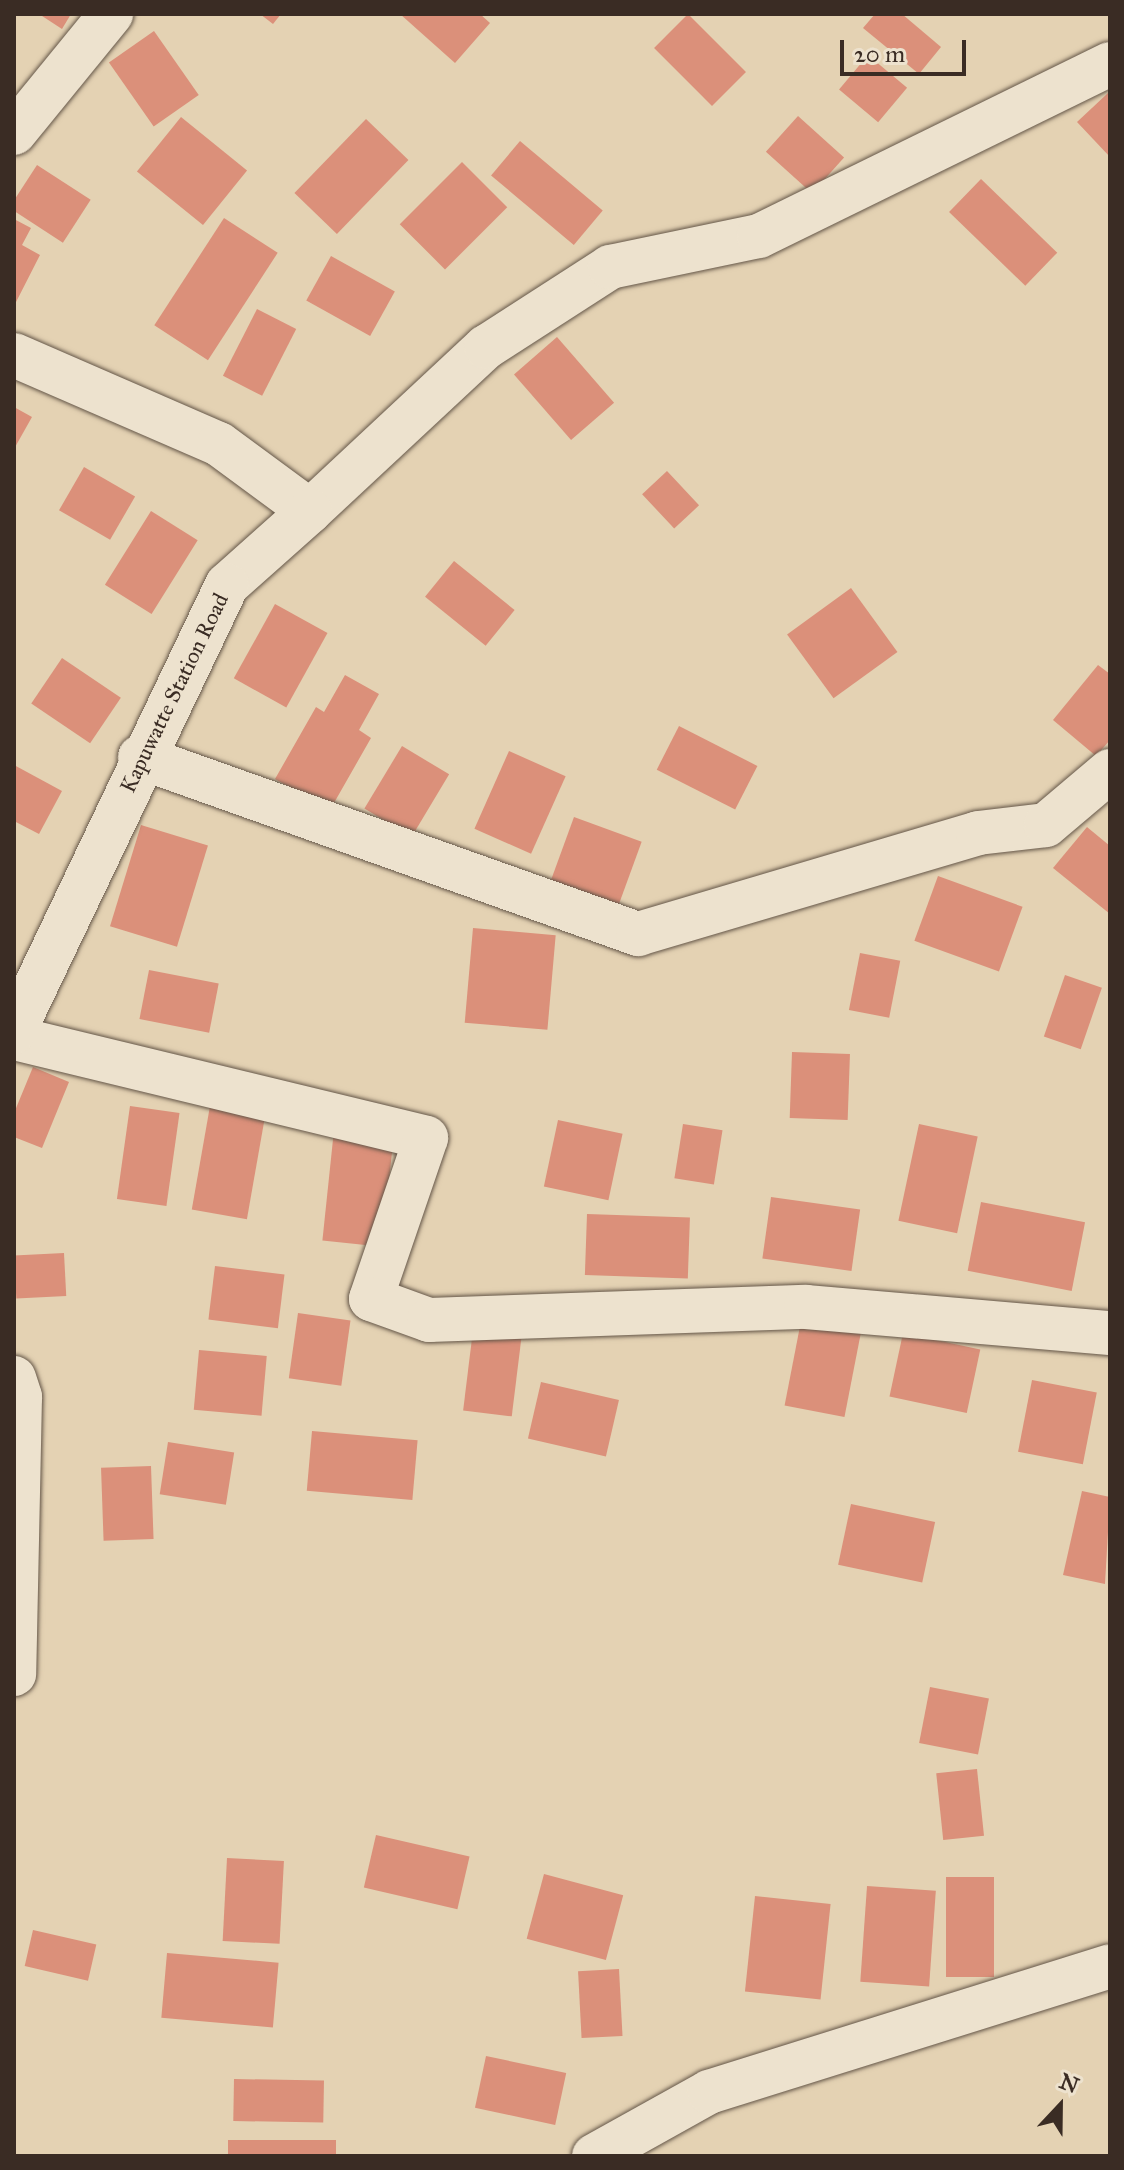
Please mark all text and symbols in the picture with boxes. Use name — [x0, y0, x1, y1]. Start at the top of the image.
scale bar — [844, 24, 970, 74]
text: 20 m — [854, 39, 905, 69]
street label: Kapuwatte Station Road — [114, 589, 234, 797]
north arrow — [1020, 2066, 1100, 2146]
text: N — [1055, 2067, 1083, 2099]

